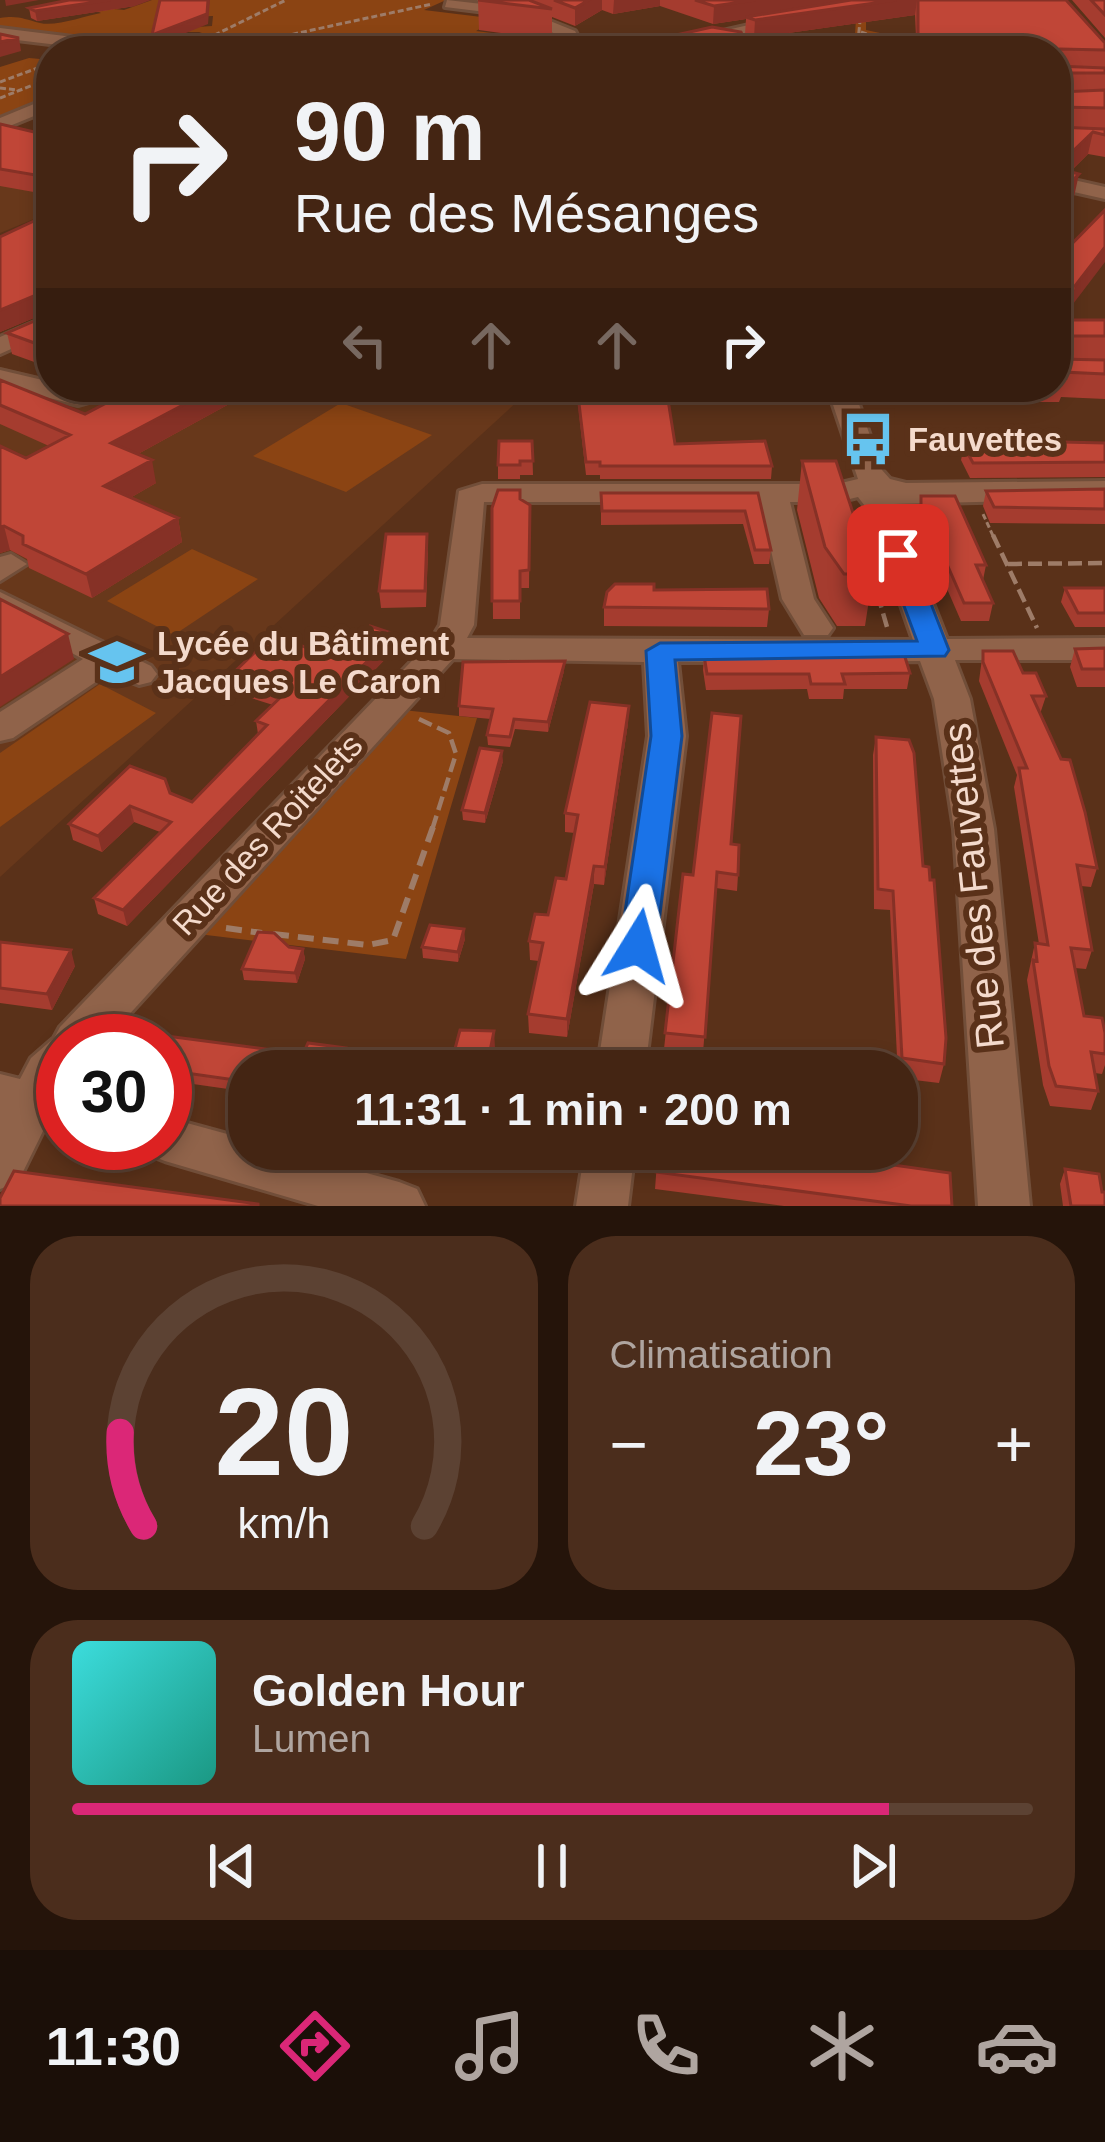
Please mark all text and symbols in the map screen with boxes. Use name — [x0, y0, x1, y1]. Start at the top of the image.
icon: right — [96, 84, 252, 240]
text: 90 m — [294, 84, 485, 178]
text: Rue des Mésanges — [294, 183, 759, 243]
icon: left — [332, 312, 398, 378]
icon: ahead — [458, 312, 524, 378]
icon: ahead — [584, 312, 650, 378]
icon: right — [710, 312, 776, 378]
bus stop icon: Fauvettes — [839, 410, 897, 468]
place label: Fauvettes — [908, 421, 1062, 458]
pin — [847, 504, 949, 606]
icon: arrive — [865, 522, 931, 588]
place label: Lycée du Bâtiment Jacques Le Caron — [157, 625, 449, 700]
school or university icon: Lycée du Bâtiment Jacques Le Caron — [88, 633, 146, 691]
street label: Rue des Fauvettes — [935, 721, 1012, 1051]
street label: Rue des Roitelets — [165, 726, 370, 942]
position arrow — [575, 883, 701, 1009]
speed limit sign: 30 — [36, 1014, 192, 1170]
text: 11:31 · 1 min · 200 m — [354, 1084, 792, 1135]
text: Climatisation — [610, 1333, 833, 1376]
text: 20 — [214, 1362, 353, 1501]
text: 23° — [753, 1394, 889, 1494]
text: − — [610, 1407, 648, 1481]
text: + — [994, 1407, 1033, 1481]
text: km/h — [237, 1499, 330, 1547]
text: Golden Hour — [252, 1665, 524, 1716]
text: Lumen — [252, 1717, 371, 1760]
icon: previous — [199, 1833, 265, 1899]
icon: pause — [519, 1833, 585, 1899]
icon: next — [840, 1833, 906, 1899]
icon: directions — [273, 2004, 357, 2088]
icon: music — [448, 2004, 532, 2088]
icon: phone — [624, 2004, 708, 2088]
icon: climate — [800, 2004, 884, 2088]
icon: car — [975, 2004, 1059, 2088]
text: 11:30 — [46, 2016, 181, 2076]

